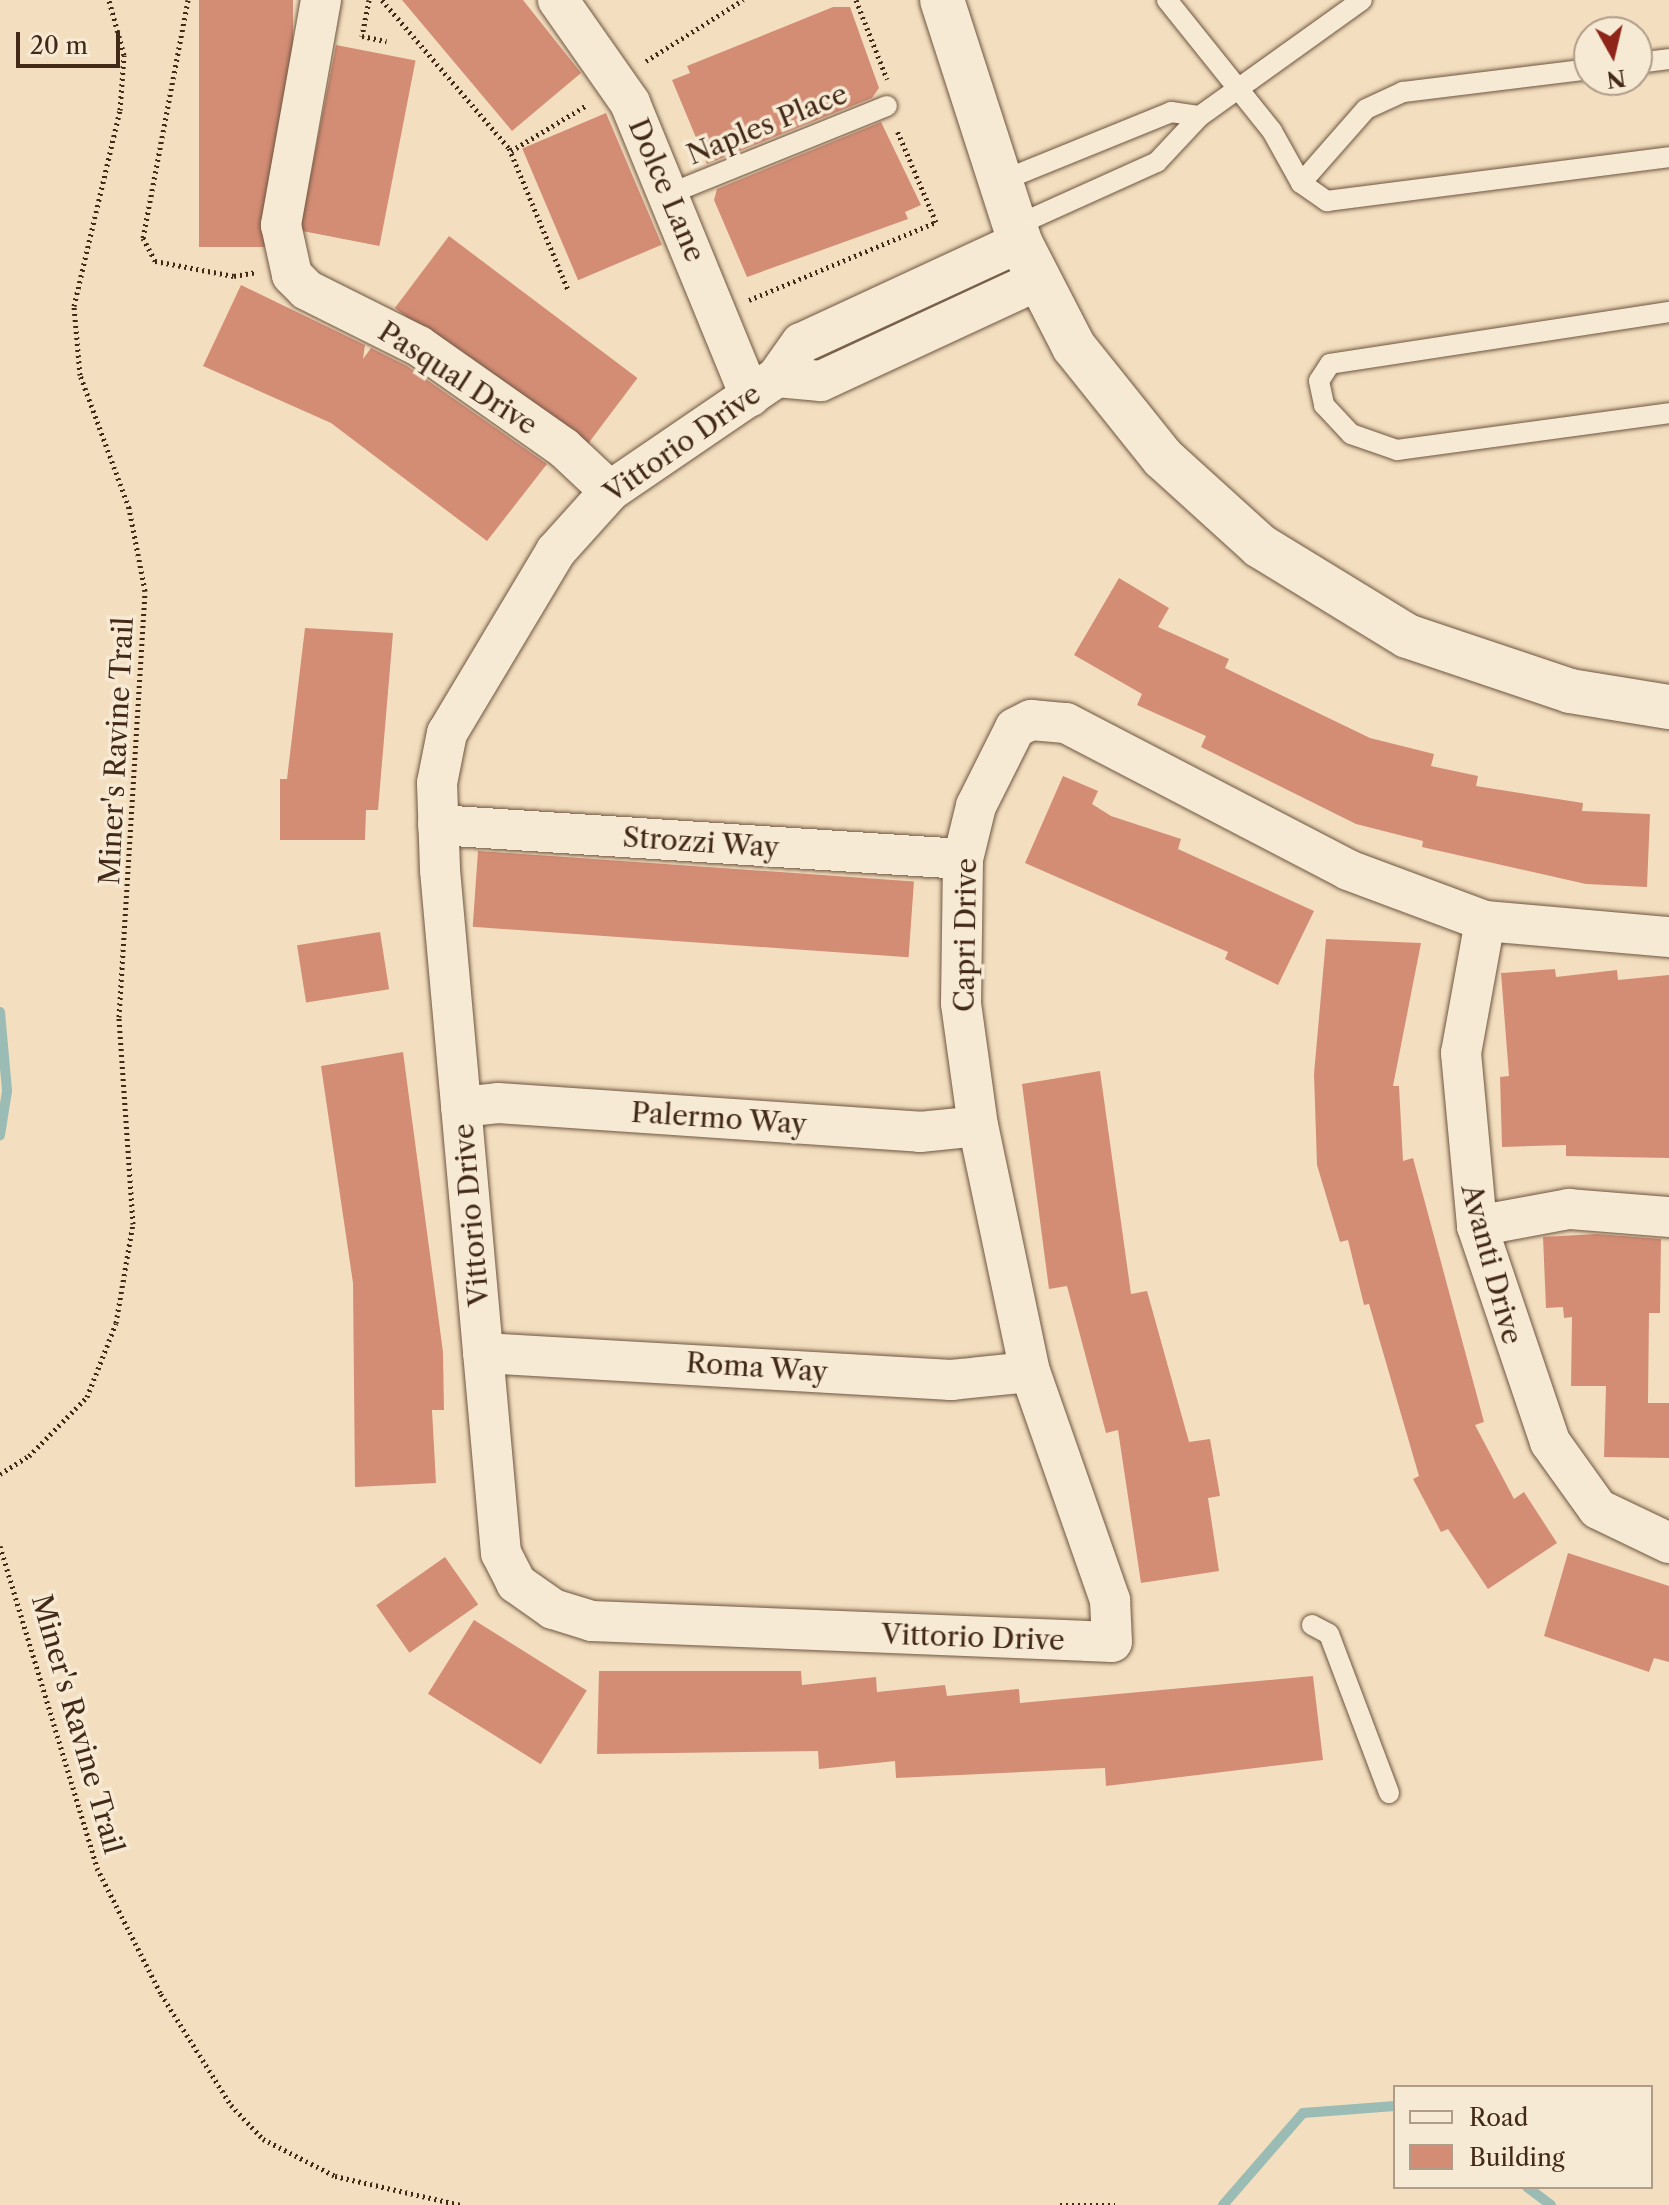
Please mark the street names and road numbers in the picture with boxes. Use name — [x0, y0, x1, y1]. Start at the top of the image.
street label: Naples Place — [682, 77, 852, 171]
street label: Dolce Lane — [622, 113, 712, 267]
street label: Pasqual Drive — [372, 314, 544, 442]
street label: Vittorio Drive — [597, 377, 767, 509]
street label: Miner's Ravine Trail — [92, 616, 140, 886]
street label: Strozzi Way — [621, 820, 781, 864]
street label: Capri Drive — [947, 858, 983, 1012]
street label: Palermo Way — [629, 1095, 809, 1141]
street label: Vittorio Drive — [446, 1122, 496, 1308]
street label: Avanti Drive — [1455, 1180, 1529, 1348]
street label: Roma Way — [684, 1345, 830, 1389]
street label: Miner's Ravine Trail — [25, 1590, 131, 1858]
street label: Vittorio Drive — [881, 1617, 1065, 1657]

